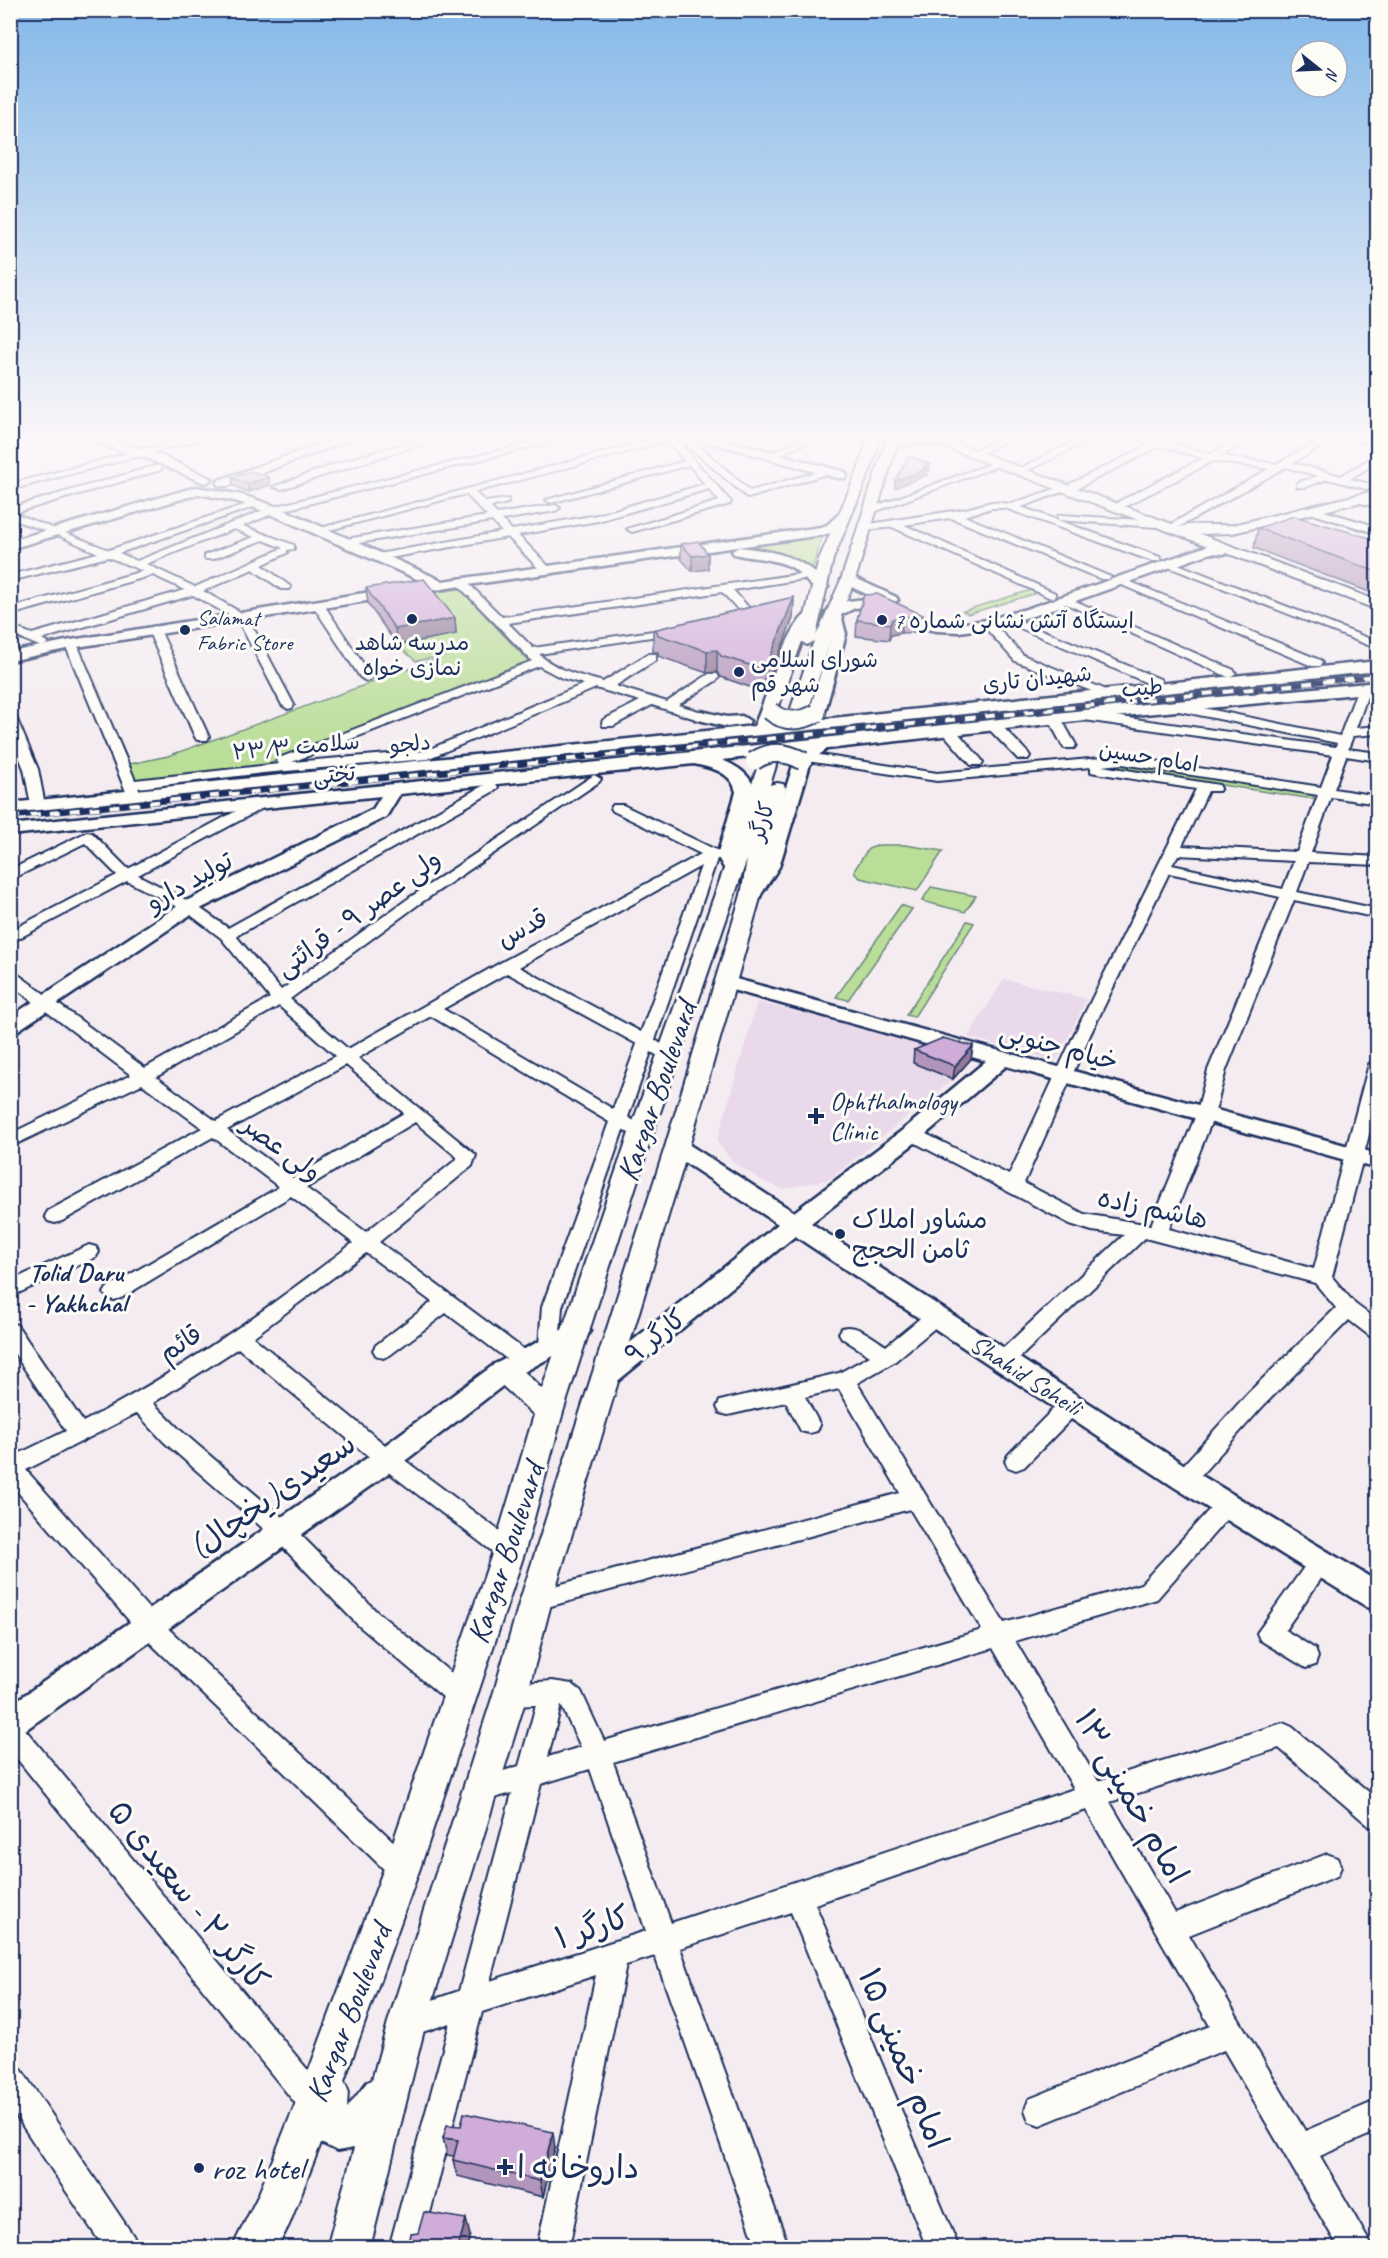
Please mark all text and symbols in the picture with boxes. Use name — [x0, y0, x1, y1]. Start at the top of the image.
north arrow — [1289, 39, 1349, 99]
text: N — [1320, 66, 1343, 84]
place label: Salamat Fabric Store — [197, 604, 294, 657]
place label: ایستگاه آتش نشانی شماره 7 — [894, 607, 1134, 635]
marker: مدرسه شاهد نمازی خواه — [405, 612, 419, 626]
marker: ایستگاه آتش نشانی شماره 7 — [875, 613, 889, 627]
marker: Salamat Fabric Store — [178, 623, 192, 637]
place label: مدرسه شاهد نمازی خواه — [355, 629, 469, 682]
place label: شورای اسلامی شهر قم — [751, 646, 878, 701]
street label: شهیدان تاری — [981, 659, 1093, 699]
marker: شورای اسلامی شهر قم — [732, 665, 746, 679]
street label: طیب — [1120, 672, 1164, 704]
street label: سلامت ۲۳/۳ — [231, 727, 361, 767]
street label: دلجو — [387, 728, 432, 760]
street label: امام حسین — [1097, 735, 1200, 781]
street label: تختی — [311, 759, 357, 791]
street label: کارگر — [742, 798, 781, 846]
street label: ولی عصر ۹ - قرائتی — [269, 842, 447, 985]
street label: تولید دارو — [139, 844, 239, 919]
street label: قدس — [491, 901, 554, 956]
street label: Kargar Boulevard — [607, 992, 708, 1186]
street label: خیام جنوبی — [995, 1015, 1122, 1081]
place label: Ophthalmology Clinic — [830, 1085, 959, 1148]
street label: ولی عصر — [234, 1107, 328, 1189]
marker: Ophthalmology Clinic — [807, 1107, 825, 1125]
street label: هاشم زاده — [1094, 1181, 1211, 1239]
place label: مشاور املاک ثامن الحجج — [852, 1203, 987, 1267]
marker: مشاور املاک ثامن الحجج — [833, 1227, 847, 1241]
district label: Tolid Daru - Yakhchal — [26, 1255, 132, 1320]
street label: کارگر ۹ — [618, 1302, 693, 1371]
street label: قائم — [152, 1317, 210, 1372]
street label: Shahid Soheili — [964, 1327, 1090, 1425]
street label: سعیدی(یخچال) — [181, 1423, 364, 1568]
street label: Kargar Boulevard — [457, 1454, 555, 1649]
street label: امام خمینی ۱۳ — [1062, 1701, 1198, 1893]
street label: کارگر ۲ - سعیدی ۵ — [99, 1791, 278, 1999]
street label: کارگر ۱ — [549, 1896, 635, 1959]
street label: Kargar Boulevard — [296, 1914, 403, 2108]
street label: امام خمینی ۱۵ — [846, 1962, 958, 2156]
place label: داروخانه ا — [517, 2147, 639, 2188]
place label: roz hotel — [211, 2148, 309, 2189]
marker: داروخانه ا — [498, 2160, 512, 2174]
marker: roz hotel — [192, 2161, 206, 2175]

